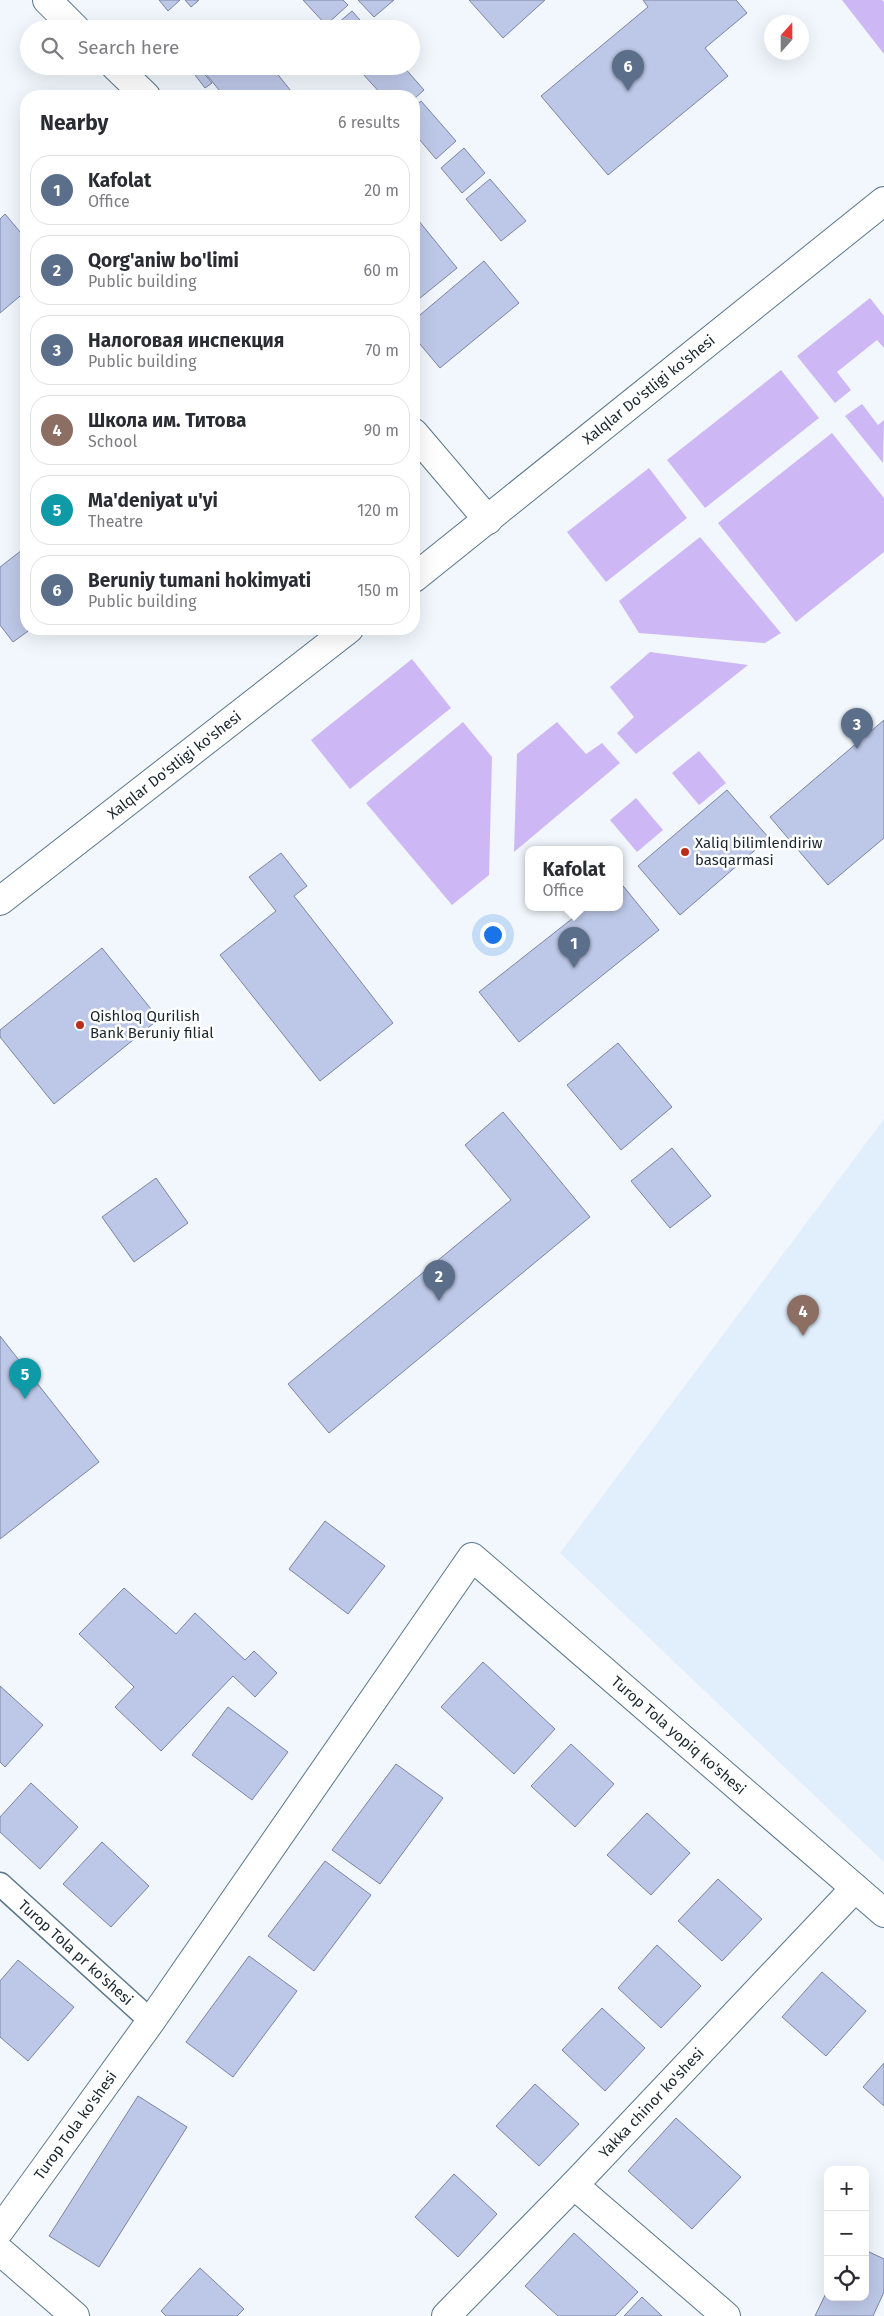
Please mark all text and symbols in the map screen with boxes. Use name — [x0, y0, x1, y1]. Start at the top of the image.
north arrow — [764, 15, 809, 60]
search box — [20, 20, 420, 75]
icon: search — [38, 34, 66, 62]
text: Search here — [78, 36, 179, 59]
pin: 6 — [612, 50, 644, 91]
text: Nearby — [40, 110, 108, 136]
text: 6 results — [338, 113, 400, 132]
text: Kafolat — [88, 169, 151, 192]
text: 1 — [53, 181, 61, 200]
text: 20 m — [364, 181, 399, 200]
text: Office — [88, 192, 130, 211]
text: Qorg'aniw bo'limi — [88, 249, 239, 272]
text: 2 — [53, 261, 61, 280]
text: 60 m — [364, 261, 399, 280]
text: Public building — [88, 272, 196, 291]
text: Налоговая инспекция — [88, 329, 284, 352]
street label: Xalqlar Do'stligi ko'shesi — [579, 331, 719, 448]
text: 3 — [53, 341, 61, 360]
text: 70 m — [365, 341, 399, 360]
text: Public building — [88, 352, 196, 371]
text: Школа им. Титова — [88, 409, 246, 432]
text: 4 — [52, 421, 62, 440]
text: 90 m — [364, 421, 399, 440]
text: School — [88, 432, 137, 451]
text: Ma'deniyat u'yi — [88, 489, 218, 512]
text: 5 — [53, 501, 61, 520]
text: 120 m — [357, 501, 399, 520]
text: Theatre — [88, 512, 143, 531]
text: Beruniy tumani hokimyati — [88, 569, 311, 592]
text: 6 — [52, 581, 62, 600]
text: 150 m — [357, 581, 399, 600]
text: Public building — [88, 592, 196, 611]
street label: Xalqlar Do'stligi ko'shesi — [104, 707, 245, 823]
pin: 3 — [841, 708, 873, 749]
place label: Xaliq bilimlendiriw basqarmasi — [695, 834, 823, 869]
popup — [525, 846, 623, 911]
marker: Xaliq bilimlendiriw basqarmasi — [679, 846, 691, 858]
text: Kafolat — [542, 858, 606, 881]
text: Office — [542, 881, 584, 900]
your location — [480, 922, 506, 948]
pin: 1 — [558, 927, 590, 968]
place label: Qishloq Qurilish Bank Beruniy filial — [90, 1007, 214, 1042]
marker: Qishloq Qurilish Bank Beruniy filial — [74, 1019, 86, 1031]
pin: 2 — [423, 1260, 455, 1301]
pin: 4 — [787, 1295, 819, 1336]
pin: 5 — [9, 1358, 41, 1399]
street label: Turop Tola yopiq ko'shesi — [608, 1672, 749, 1798]
street label: Turop Tola pr ko'shesi — [15, 1896, 137, 2009]
street label: Yakka chinor ko'shesi — [595, 2044, 708, 2162]
street label: Turop Tola ko'shesi — [30, 2068, 121, 2183]
map controls — [824, 2166, 869, 2301]
button: + — [824, 2166, 869, 2211]
button: − — [824, 2211, 869, 2256]
button: locate — [824, 2256, 869, 2301]

